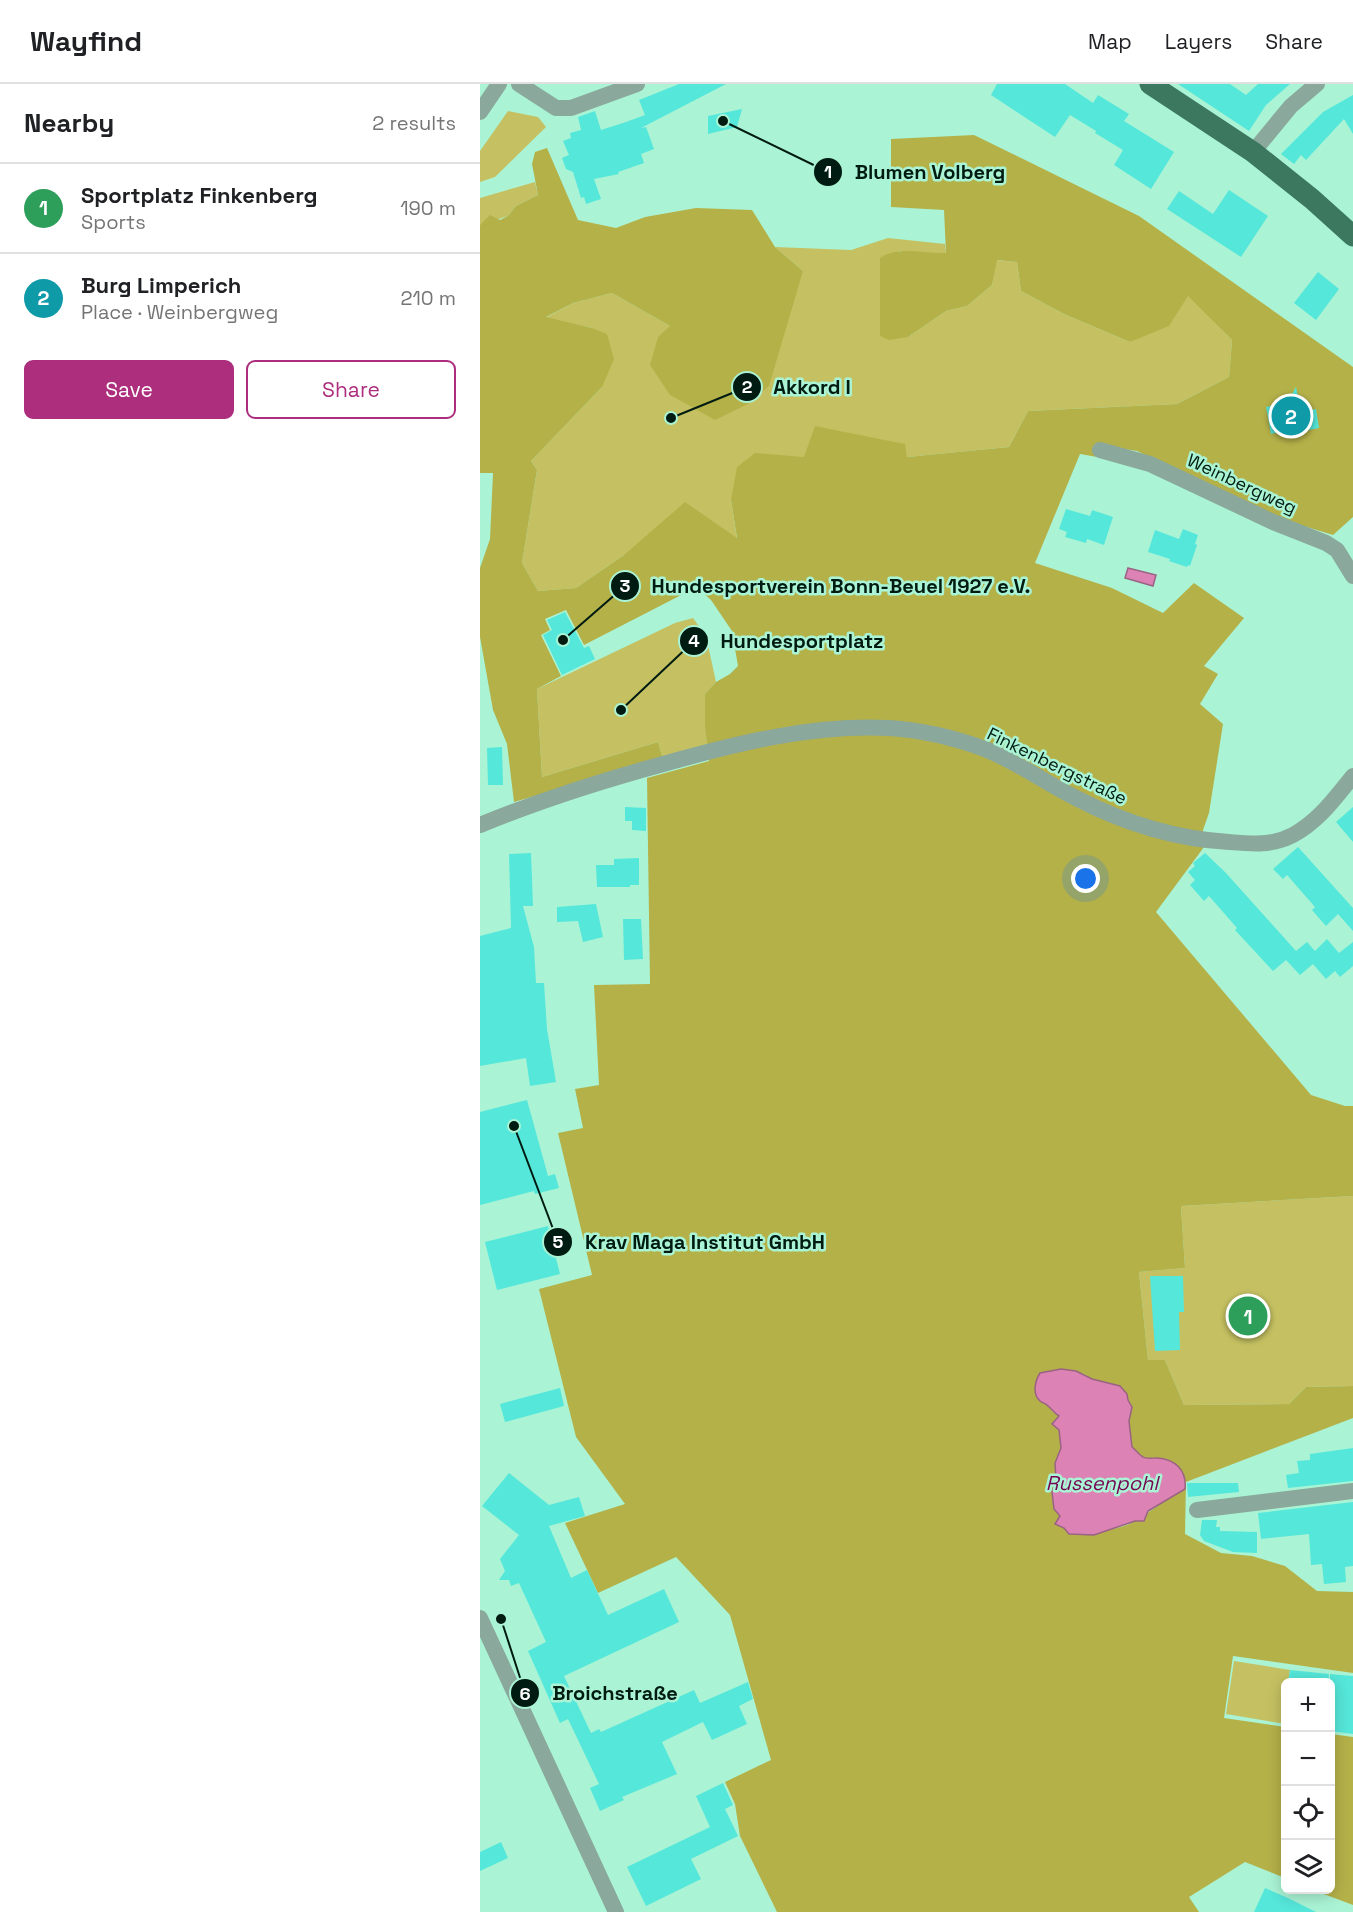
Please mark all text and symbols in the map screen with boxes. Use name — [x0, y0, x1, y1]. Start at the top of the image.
text: Wayfind — [30, 23, 142, 59]
text: Map — [1088, 28, 1132, 55]
text: Layers — [1165, 28, 1232, 55]
text: Share — [1265, 28, 1323, 55]
text: Nearby — [24, 106, 114, 140]
text: 2 results — [372, 110, 456, 136]
callout: Blumen Volberg — [813, 153, 1018, 191]
text: Blumen Volberg — [855, 159, 1005, 185]
text: 1 — [824, 160, 832, 183]
text: Sportplatz Finkenberg — [81, 181, 318, 209]
text: 1 — [39, 195, 48, 221]
text: 190 m — [400, 195, 456, 221]
text: Sports — [81, 209, 146, 235]
text: Burg Limperich — [81, 271, 241, 299]
text: 2 — [38, 285, 49, 311]
text: 210 m — [400, 285, 456, 311]
text: Place · Weinbergweg — [81, 299, 278, 325]
button: Save — [24, 360, 234, 419]
button: Share — [246, 360, 456, 419]
callout: Akkord I — [732, 368, 863, 406]
text: Akkord I — [773, 374, 851, 400]
text: 2 — [742, 375, 753, 398]
pin: 2 — [1272, 394, 1310, 438]
street label: Weinbergweg — [1184, 448, 1301, 519]
callout: Hundesportverein Bonn-Beuel 1927 e.V. — [610, 567, 1043, 605]
text: Hundesportverein Bonn-Beuel 1927 e.V. — [652, 573, 1030, 599]
text: 3 — [620, 574, 631, 597]
callout: Hundesportplatz — [679, 622, 896, 660]
text: Hundesportplatz — [721, 628, 883, 654]
text: 4 — [688, 629, 700, 652]
street label: Finkenbergstraße — [984, 722, 1131, 809]
your location — [1071, 864, 1100, 893]
callout: Krav Maga Institut GmbH — [543, 1223, 837, 1261]
text: Krav Maga Institut GmbH — [585, 1229, 825, 1255]
text: 5 — [553, 1230, 564, 1253]
pin: 1 — [1228, 1294, 1268, 1338]
water label: Russenpohl — [1046, 1470, 1160, 1496]
callout: Broichstraße — [510, 1674, 689, 1712]
map controls — [1281, 1678, 1335, 1894]
button: + — [1281, 1678, 1335, 1732]
text: Broichstraße — [552, 1680, 678, 1706]
text: 6 — [519, 1682, 531, 1705]
button: − — [1281, 1732, 1335, 1786]
button: locate — [1281, 1786, 1335, 1840]
button: layers — [1281, 1840, 1335, 1894]

